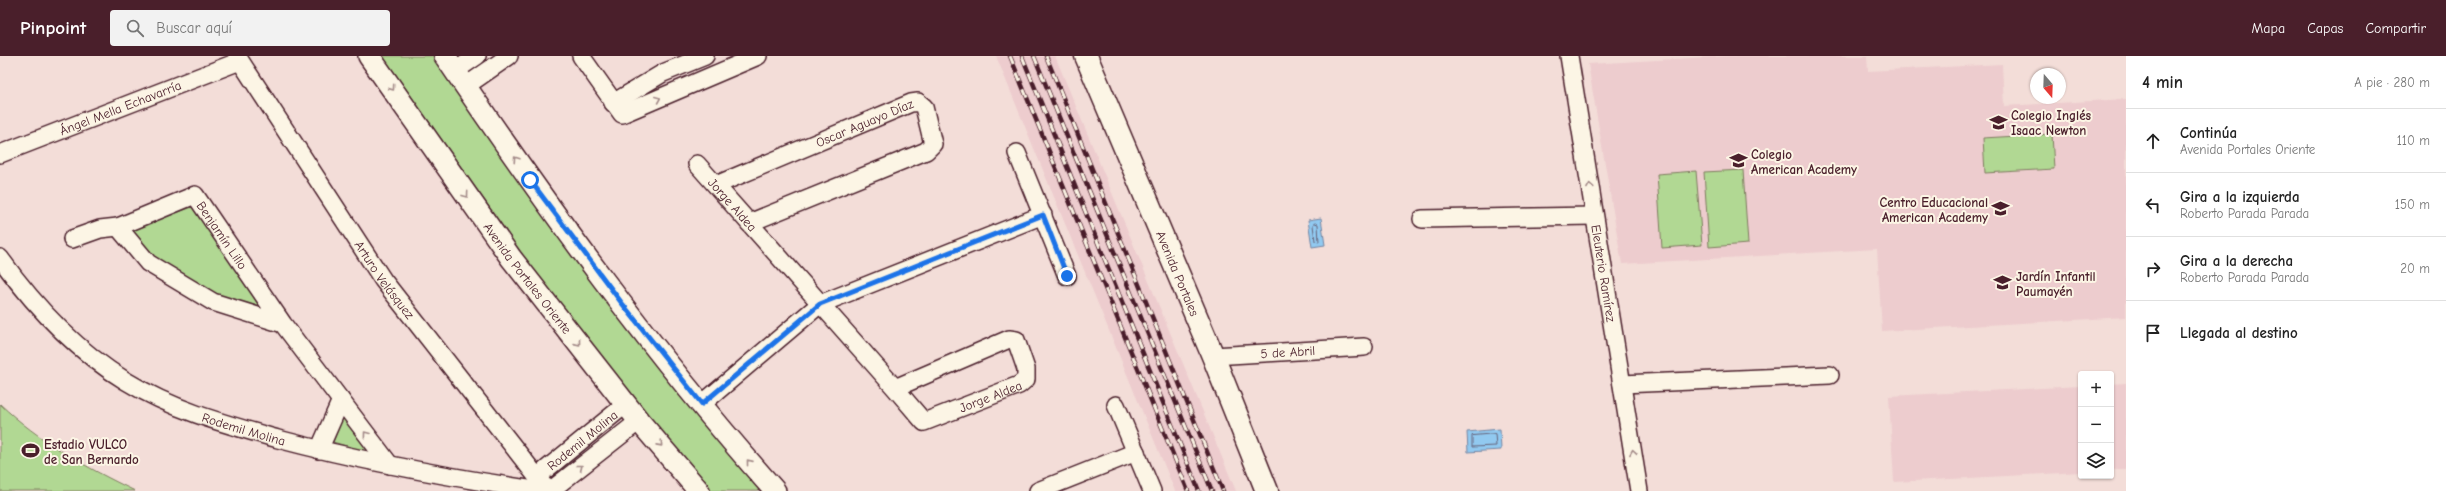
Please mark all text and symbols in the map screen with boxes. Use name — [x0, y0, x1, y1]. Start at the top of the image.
search box — [110, 10, 390, 46]
text: Pinpoint — [20, 17, 86, 39]
icon: search — [124, 17, 146, 39]
text: Buscar aquí — [156, 19, 232, 37]
text: Mapa — [2252, 20, 2285, 37]
text: Capas — [2307, 20, 2343, 37]
text: Compartir — [2365, 20, 2426, 37]
north arrow — [2030, 68, 2066, 104]
text: 4 min — [2142, 73, 2183, 92]
text: A pie · 280 m — [2354, 75, 2430, 90]
street label: Ángel Mella Echavarría — [57, 77, 183, 138]
one-way arrow — [387, 84, 395, 91]
one-way arrow — [654, 96, 661, 104]
street label: Oscar Aguayo Díaz — [814, 96, 916, 150]
place label: Colegio Inglés Isaac Newton — [2011, 108, 2092, 138]
school or university icon: Colegio Inglés Isaac Newton — [1988, 112, 2008, 132]
text: Continúa — [2180, 124, 2237, 142]
icon: ahead — [2142, 130, 2164, 152]
text: 110 m — [2397, 133, 2430, 148]
text: Avenida Portales Oriente — [2180, 142, 2315, 157]
place label: Colegio American Academy — [1751, 147, 1857, 177]
school or university icon: Colegio American Academy — [1728, 151, 1748, 171]
one-way arrow — [514, 157, 521, 164]
route start — [521, 171, 539, 189]
street label: Jorge Aldea — [705, 175, 760, 234]
one-way arrow — [1586, 183, 1594, 189]
text: Gira a la izquierda — [2180, 188, 2300, 206]
one-way arrow — [461, 190, 468, 197]
icon: left — [2142, 194, 2164, 216]
place label: Centro Educacional American Academy — [1879, 195, 1988, 225]
text: 150 m — [2395, 197, 2430, 212]
street label: Benjamín Lillo — [194, 199, 250, 272]
school or university icon: Centro Educacional American Academy — [1991, 199, 2011, 219]
text: Roberto Parada Parada — [2180, 206, 2309, 221]
street label: Avenida Portales Oriente — [481, 220, 575, 337]
street label: Eleuterio Ramírez — [1588, 224, 1619, 323]
street label: Avenida Portales — [1153, 229, 1202, 318]
street label: Arturo Velásquez — [351, 238, 418, 322]
text: Gira a la derecha — [2180, 252, 2293, 270]
icon: right — [2142, 258, 2164, 280]
text: 20 m — [2400, 261, 2430, 276]
route end — [1058, 267, 1076, 285]
place label: Jardín Infantil Paumayén — [2016, 269, 2096, 299]
text: Roberto Parada Parada — [2180, 270, 2309, 285]
school or university icon: Jardín Infantil Paumayén — [1993, 273, 2013, 293]
icon: arrive — [2142, 322, 2164, 344]
text: Llegada al destino — [2180, 324, 2298, 342]
one-way arrow — [573, 339, 580, 346]
street label: 5 de Abril — [1260, 343, 1316, 361]
map controls — [2078, 371, 2114, 479]
button: + — [2078, 371, 2114, 407]
street label: Jorge Aldea — [957, 378, 1024, 416]
street label: Rodemil Molina — [544, 407, 621, 473]
button: − — [2078, 407, 2114, 443]
street label: Rodemil Molina — [200, 410, 287, 449]
one-way arrow — [363, 431, 371, 438]
place label: Estadio VULCO de San Bernardo — [44, 437, 139, 467]
one-way arrow — [655, 439, 663, 447]
sports icon: Estadio VULCO de San Bernardo — [21, 441, 41, 461]
button: layers — [2078, 443, 2114, 479]
one-way arrow — [1629, 449, 1638, 456]
one-way arrow — [747, 459, 754, 466]
one-way arrow — [576, 465, 583, 472]

